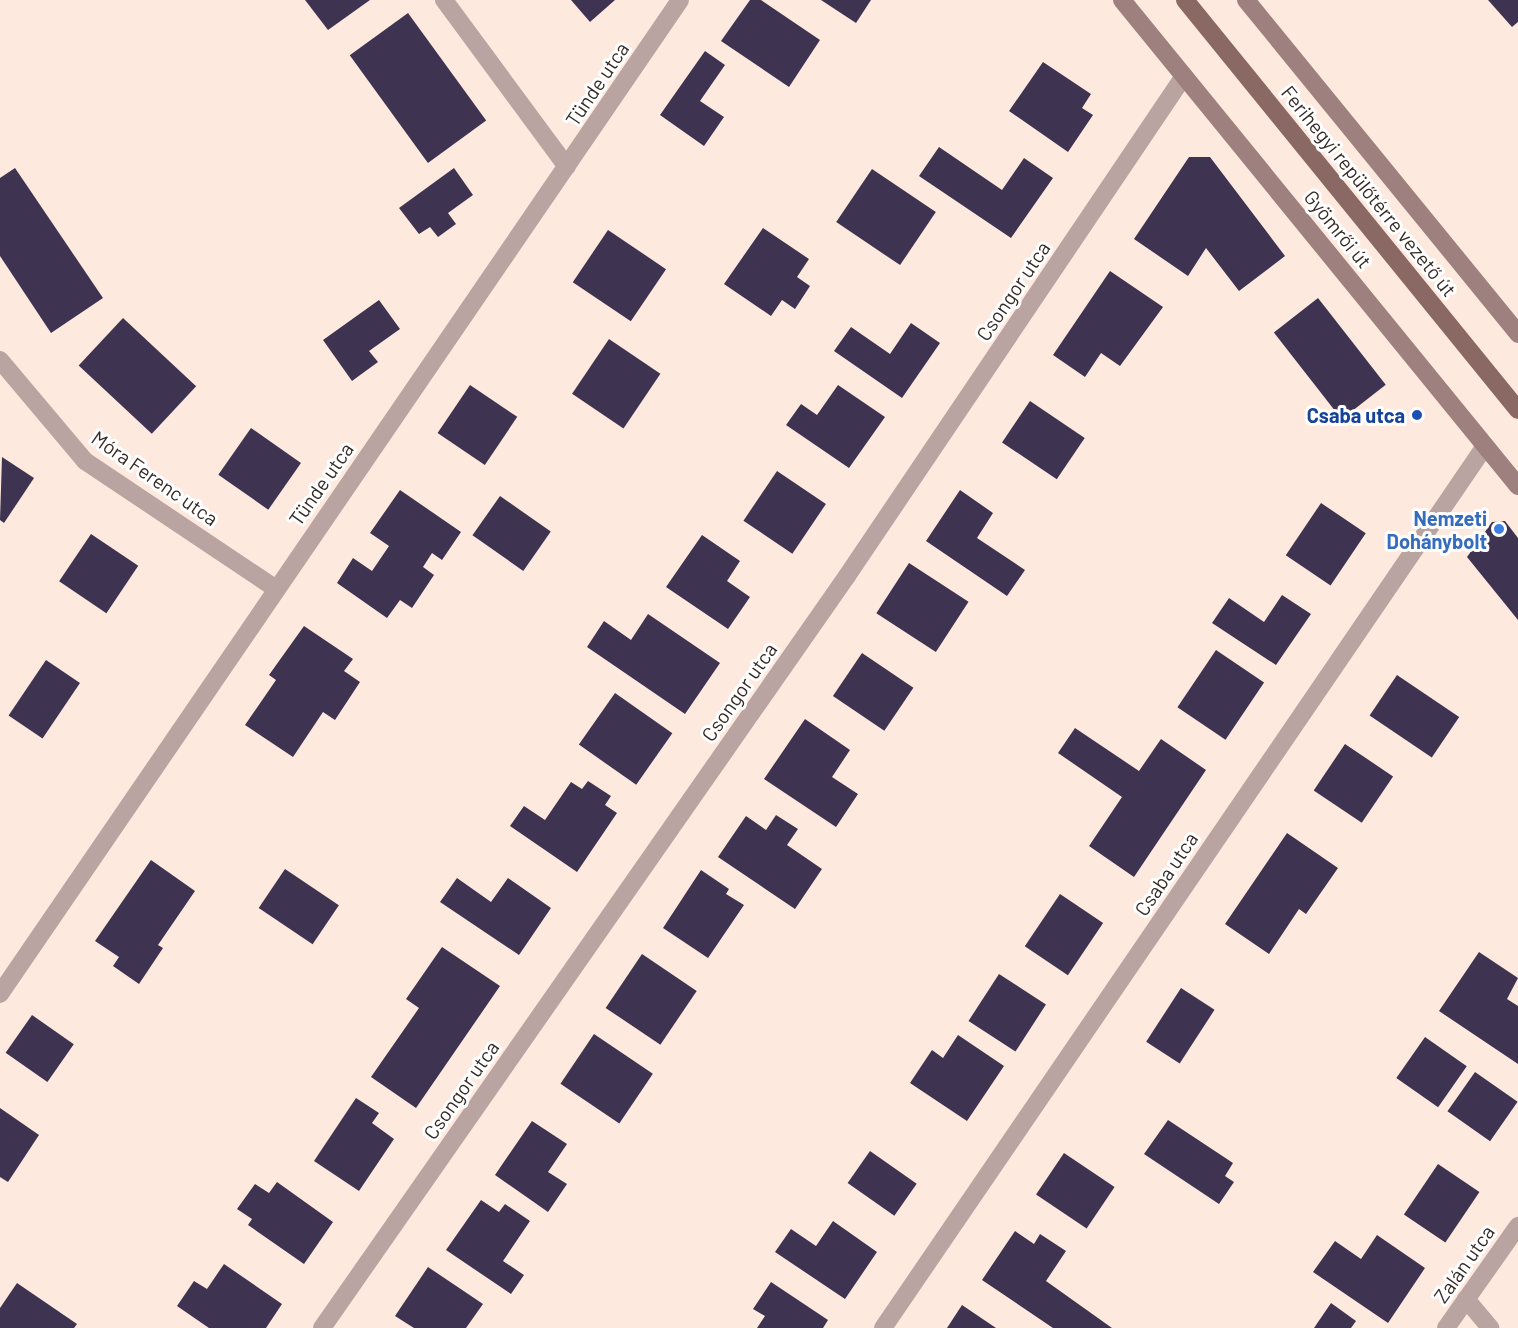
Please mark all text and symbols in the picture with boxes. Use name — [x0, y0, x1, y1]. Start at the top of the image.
street label: Tünde utca — [560, 38, 634, 130]
street label: Ferihegyi repülőtérre vezető út — [1276, 81, 1462, 301]
street label: Gyömrői út — [1299, 185, 1377, 273]
street label: Csongor utca — [971, 237, 1055, 345]
place label: Csaba utca — [1307, 403, 1405, 427]
marker: Csaba utca — [1410, 408, 1424, 422]
street label: Móra Ferenc utca — [87, 425, 223, 531]
street label: Tünde utca — [284, 438, 358, 530]
place label: Nemzeti Dohánybolt — [1387, 506, 1487, 553]
marker: Nemzeti Dohánybolt — [1492, 522, 1506, 536]
street label: Csongor utca — [696, 638, 782, 746]
street label: Csaba utca — [1129, 828, 1203, 920]
street label: Csongor utca — [418, 1036, 504, 1144]
street label: Zalán utca — [1429, 1221, 1499, 1307]

